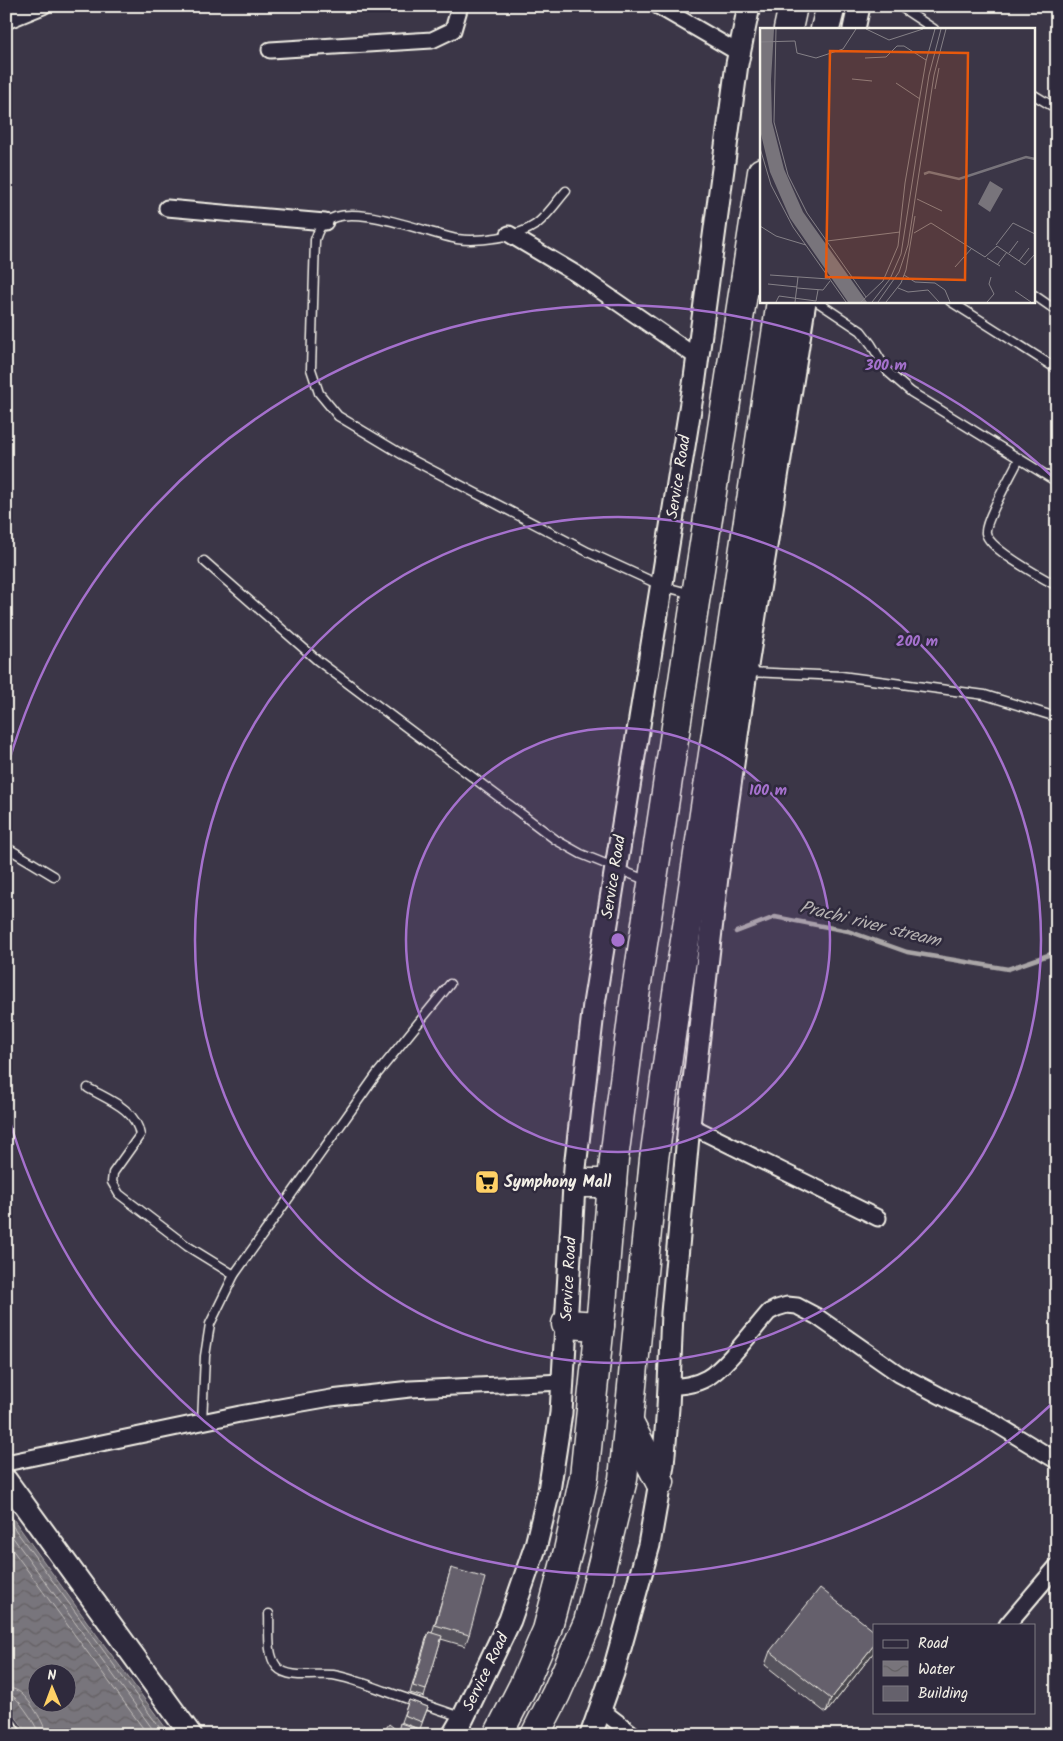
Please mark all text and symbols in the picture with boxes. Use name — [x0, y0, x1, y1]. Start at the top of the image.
inset map — [760, 28, 1036, 302]
text: 300 m — [864, 354, 907, 378]
street label: Service Road — [660, 432, 698, 521]
text: 200 m — [896, 630, 938, 654]
text: 100 m — [749, 779, 787, 803]
street label: Service Road — [595, 832, 633, 921]
water label: Prachi river stream — [797, 894, 945, 957]
centre of rings — [609, 931, 627, 949]
supermarket icon: Symphony Mall — [474, 1169, 500, 1195]
place label: Symphony Mall — [504, 1170, 612, 1195]
street label: Service Road — [554, 1235, 584, 1322]
legend — [873, 1624, 1036, 1714]
street label: Service Road — [456, 1628, 516, 1715]
text: Road — [918, 1632, 949, 1656]
text: Water — [918, 1658, 955, 1682]
north arrow — [28, 1664, 78, 1714]
text: N — [47, 1665, 57, 1687]
text: Building — [918, 1682, 968, 1706]

